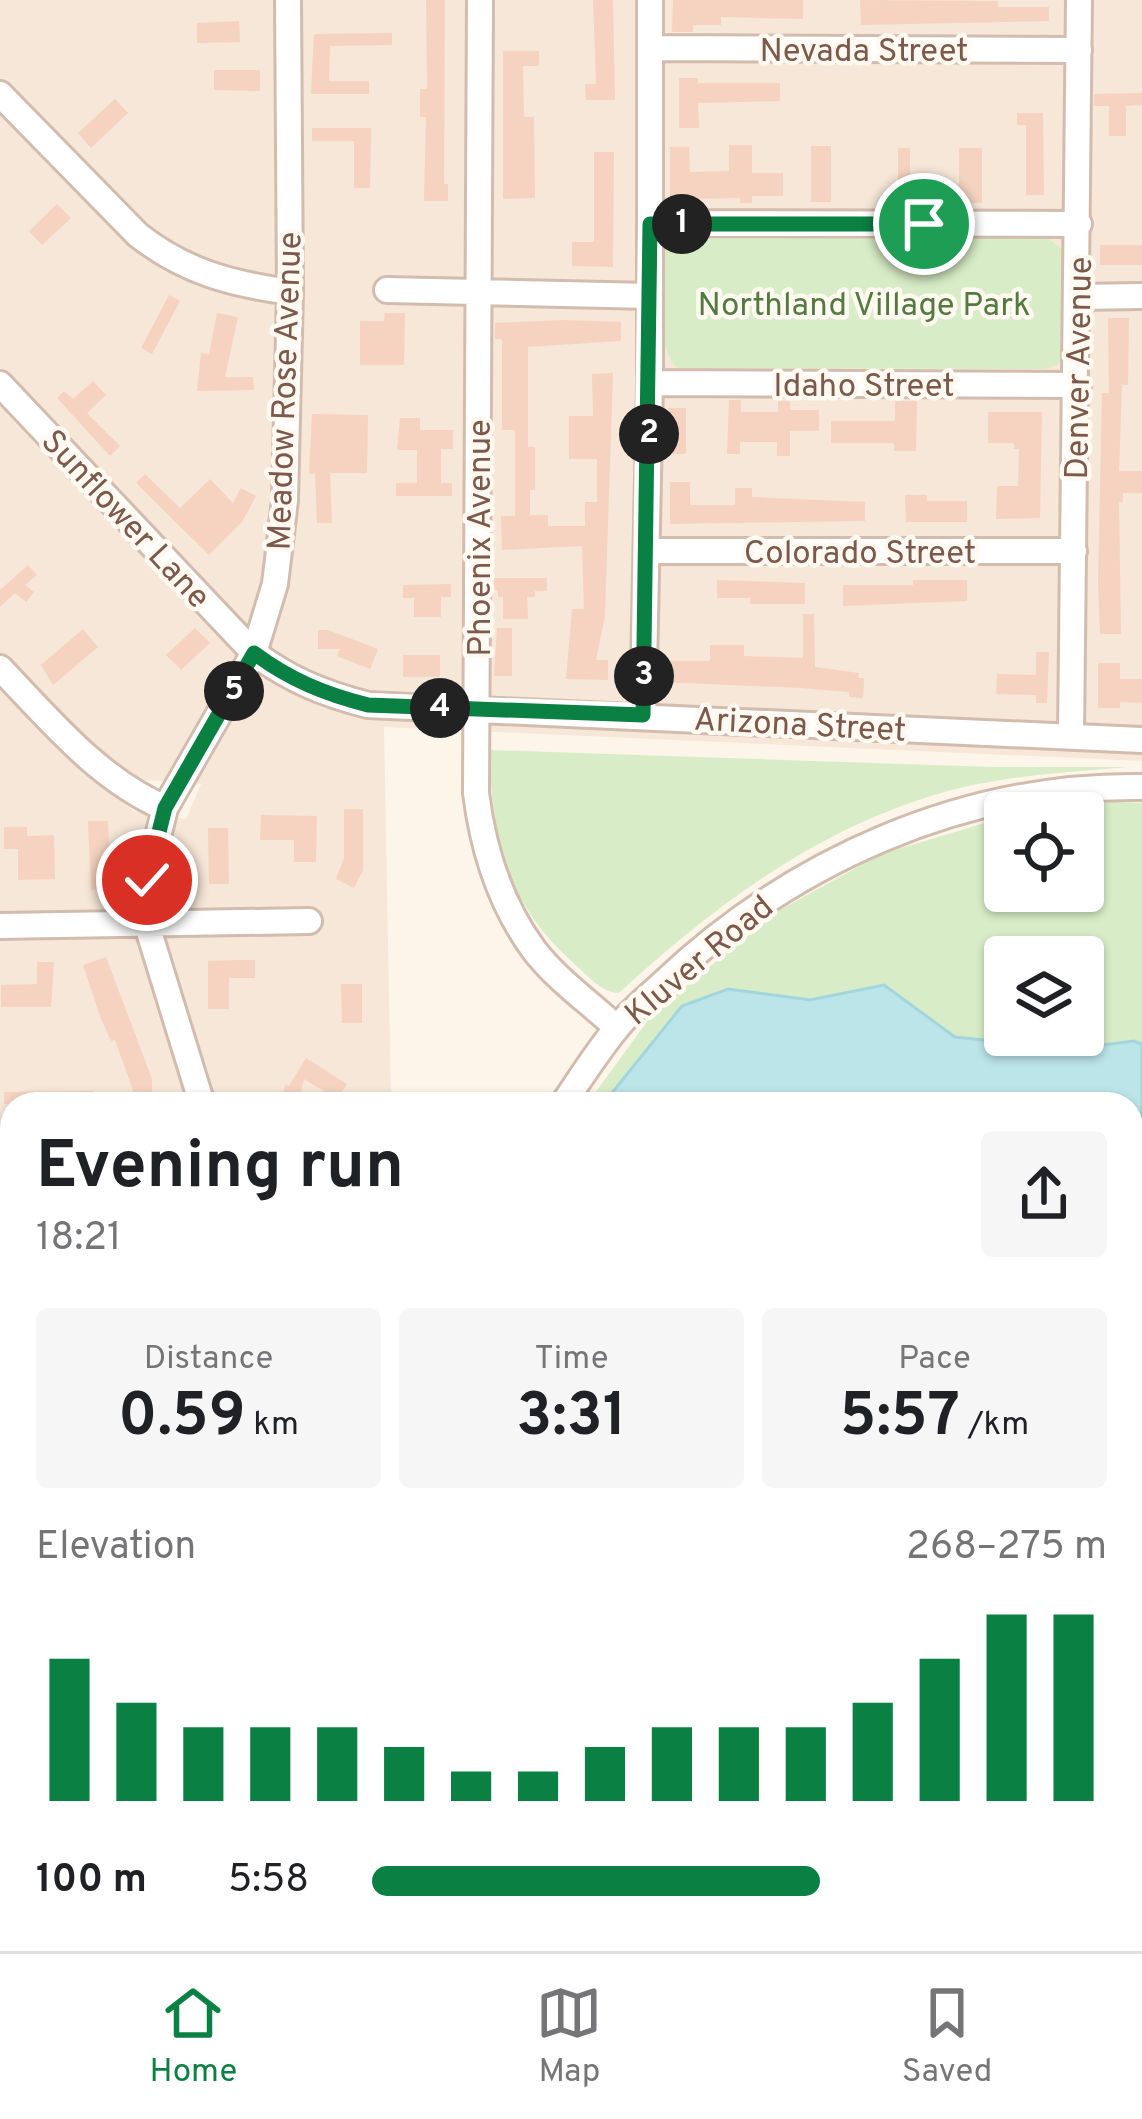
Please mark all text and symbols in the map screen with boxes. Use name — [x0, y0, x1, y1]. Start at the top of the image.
street label: Nevada Street — [759, 32, 969, 74]
pin — [873, 173, 975, 275]
icon: arrive — [891, 191, 957, 257]
pin: 1 — [652, 194, 712, 254]
text: 1 — [675, 203, 689, 245]
street label: Meadow Rose Avenue — [260, 231, 314, 551]
street label: Denver Avenue — [1058, 256, 1104, 480]
park label: Northland Village Park — [698, 286, 1030, 328]
street label: Idaho Street — [773, 367, 955, 409]
pin: 2 — [619, 404, 679, 464]
text: 2 — [639, 413, 659, 455]
street label: Phoenix Avenue — [461, 419, 503, 657]
street label: Sunflower Lane — [30, 422, 218, 619]
street label: Colorado Street — [744, 534, 976, 576]
pin: 3 — [614, 646, 674, 706]
text: 3 — [634, 655, 654, 697]
pin: 5 — [204, 661, 264, 721]
text: 5 — [224, 670, 244, 712]
pin: 4 — [410, 678, 470, 738]
text: 4 — [429, 687, 451, 729]
street label: Arizona Street — [692, 700, 907, 754]
map controls — [984, 792, 1104, 1056]
button: locate — [984, 792, 1104, 912]
pin — [96, 829, 198, 931]
icon: check — [114, 847, 180, 913]
street label: Kluver Road — [618, 888, 783, 1036]
button: layers — [984, 936, 1104, 1056]
text: Evening run — [36, 1128, 404, 1211]
button: share — [981, 1131, 1107, 1257]
text: 18:21 — [36, 1215, 122, 1264]
text: Distance — [144, 1339, 273, 1381]
text: Time — [535, 1339, 608, 1381]
text: Pace — [898, 1339, 971, 1381]
text: 0.59 — [118, 1381, 246, 1457]
text: 3:31 — [516, 1381, 627, 1457]
text: 5:57 — [840, 1381, 960, 1457]
text: km — [246, 1405, 299, 1447]
text: /km — [960, 1405, 1029, 1447]
text: Elevation — [36, 1524, 196, 1573]
text: 268–275 m — [906, 1524, 1107, 1573]
text: 100 m — [36, 1857, 147, 1906]
text: 5:58 — [228, 1857, 309, 1906]
tab: Home — [150, 1980, 237, 2094]
tab: Map — [536, 1980, 602, 2094]
tab: Saved — [902, 1980, 992, 2094]

